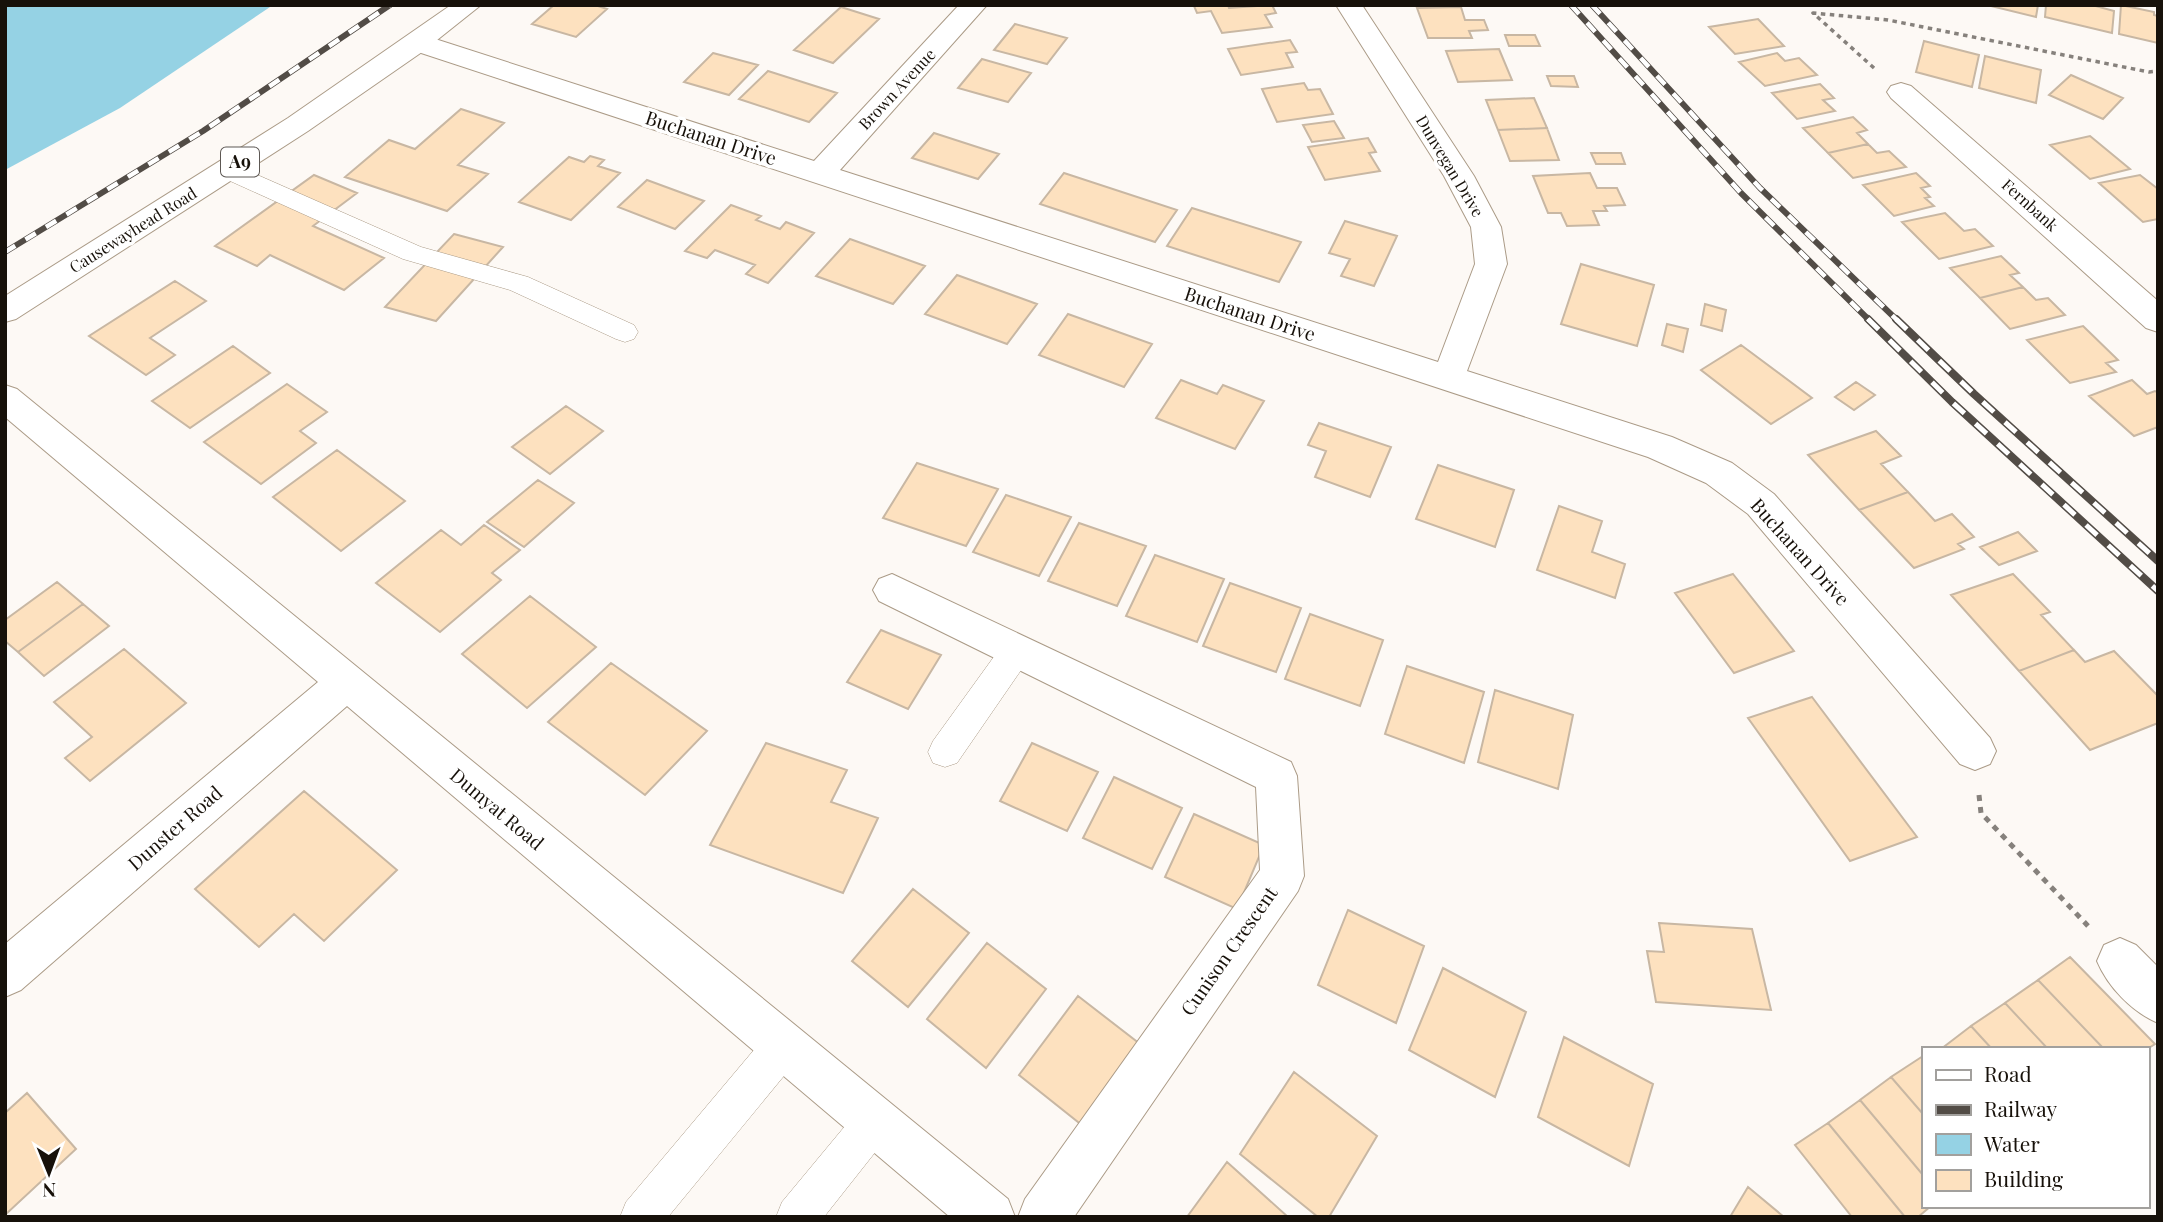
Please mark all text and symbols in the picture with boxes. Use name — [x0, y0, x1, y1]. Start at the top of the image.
street label: Brown Avenue — [854, 44, 940, 134]
street label: Buchanan Drive — [643, 104, 780, 170]
street label: Dunvegan Drive — [1412, 111, 1489, 220]
road number: A9 — [221, 148, 259, 176]
street label: Fernbank — [1998, 174, 2063, 236]
street label: Causewayhead Road — [65, 182, 200, 277]
street label: Buchanan Drive — [1182, 280, 1319, 346]
street label: Buchanan Drive — [1746, 492, 1856, 611]
street label: Dumyat Road — [445, 761, 550, 855]
street label: Dunster Road — [122, 779, 227, 875]
street label: Cunison Crescent — [1174, 880, 1283, 1020]
legend — [1922, 1047, 2149, 1208]
text: Road — [1984, 1059, 2032, 1087]
text: Railway — [1984, 1094, 2058, 1122]
text: Water — [1983, 1129, 2040, 1157]
north arrow — [14, 1138, 84, 1208]
text: Building — [1984, 1164, 2063, 1192]
text: N — [42, 1178, 56, 1204]

